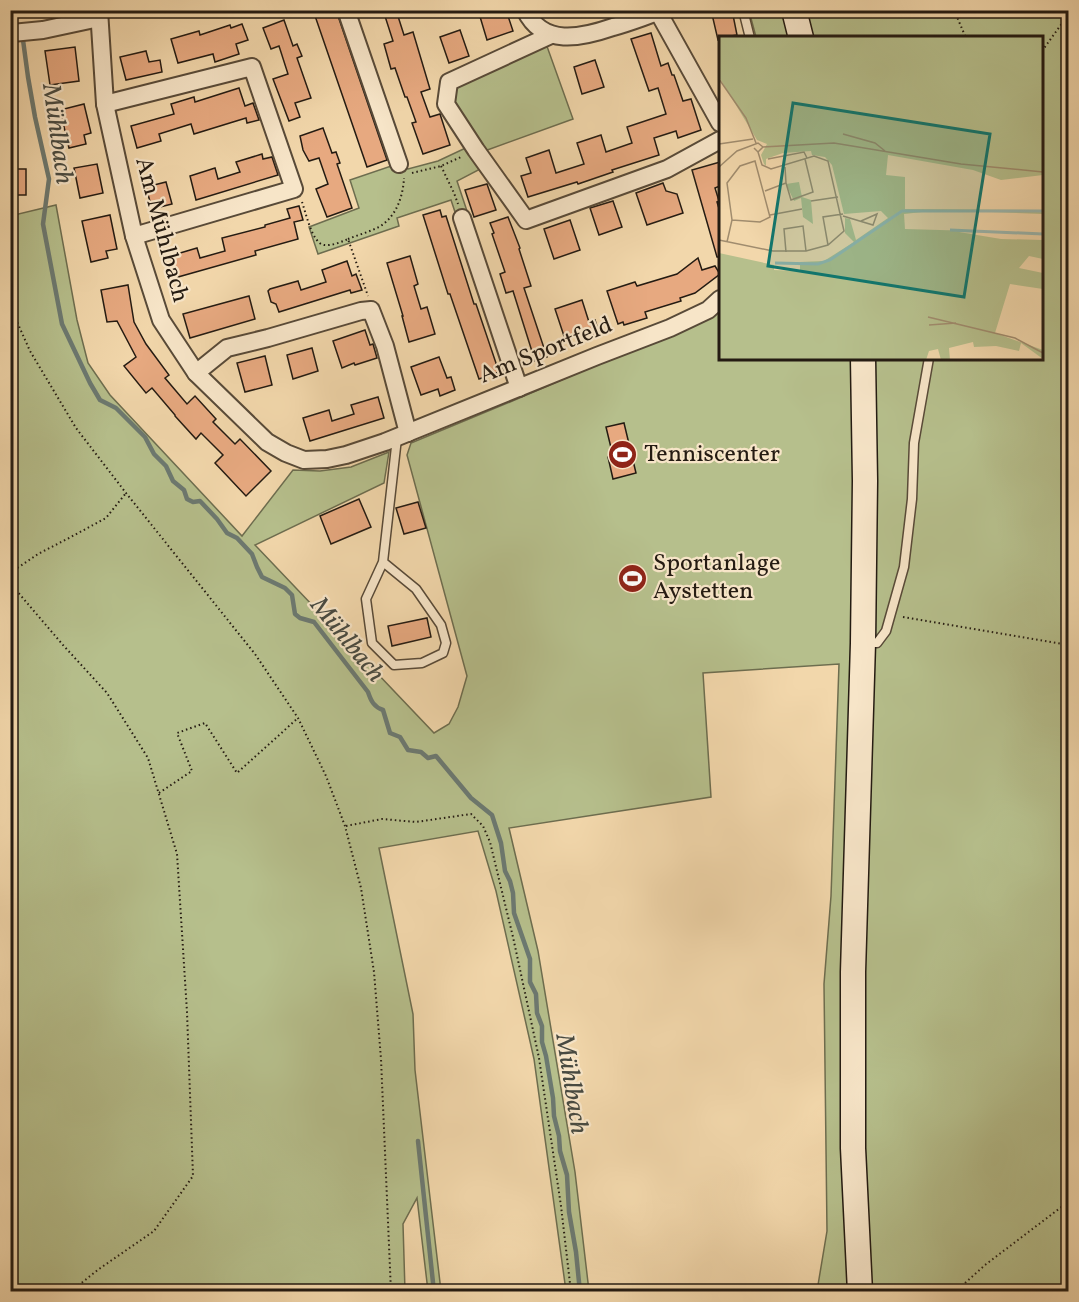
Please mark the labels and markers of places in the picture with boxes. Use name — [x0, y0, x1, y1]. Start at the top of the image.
place label: Tenniscenter — [644, 438, 780, 472]
sports icon: Tenniscenter — [607, 439, 639, 471]
place label: Sportanlage Aystetten — [653, 547, 780, 609]
sports icon: Sportanlage Aystetten — [616, 562, 648, 594]

